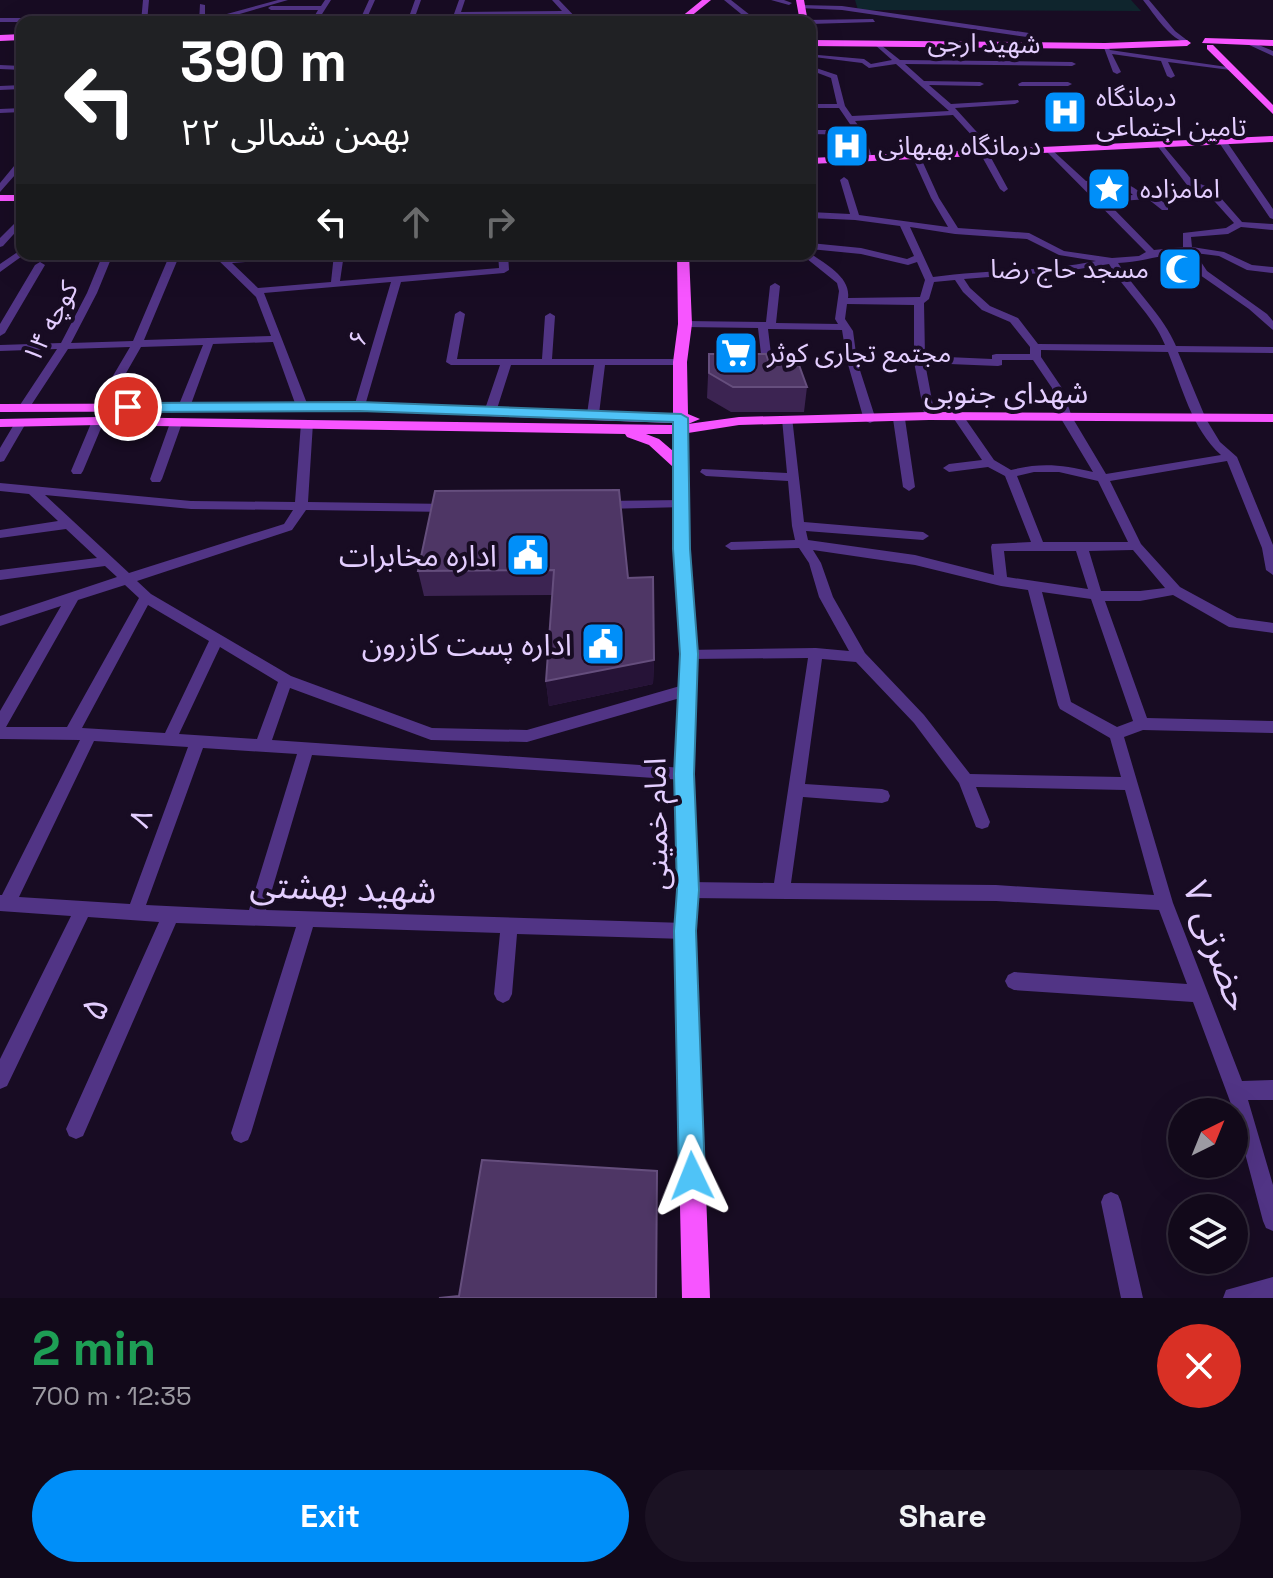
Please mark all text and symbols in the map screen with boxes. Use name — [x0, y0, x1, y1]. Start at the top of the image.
street label: شهید ارجی — [927, 25, 1041, 61]
text: 390 m — [180, 26, 347, 97]
icon: left — [48, 48, 152, 152]
place label: درمانگاه تامین اجتماعی — [1096, 80, 1246, 144]
hospital icon: درمانگاه تامین اجتماعی — [1041, 88, 1089, 136]
text: ۲۲ بهمن شمالی — [180, 110, 410, 156]
hospital icon: درمانگاه بهبهانی — [823, 122, 871, 170]
place label: درمانگاه بهبهانی — [878, 129, 1041, 163]
place icon: امامزاده — [1085, 165, 1133, 213]
place label: امامزاده — [1140, 172, 1220, 206]
icon: left — [310, 200, 354, 244]
icon: ahead — [394, 200, 438, 244]
icon: right — [478, 200, 522, 244]
mosque icon: مسجد حاج رضا — [1156, 245, 1204, 293]
place label: مسجد حاج رضا — [990, 252, 1149, 288]
street label: کوچه ۱۴ — [14, 275, 86, 369]
street label: ۶ — [340, 326, 376, 350]
supermarket icon: مجتمع تجاری کوثر — [712, 329, 760, 377]
place label: مجتمع تجاری کوثر — [766, 336, 951, 373]
pin — [94, 373, 162, 441]
street label: شهدای جنوبی — [924, 373, 1088, 412]
icon: arrive — [106, 385, 150, 429]
public building icon: اداره مخابرات — [504, 531, 552, 579]
place label: اداره مخابرات — [339, 536, 497, 575]
public building icon: اداره پست کازرون — [579, 620, 627, 668]
place label: اداره پست کازرون — [362, 625, 572, 664]
street label: امام خمینی — [635, 757, 680, 891]
street label: ۸ — [119, 803, 161, 833]
street label: شهید بهشتی — [249, 862, 437, 914]
street label: حضرتی ۷ — [1172, 874, 1262, 1018]
street label: ۵ — [70, 990, 120, 1028]
north arrow — [1168, 1098, 1248, 1178]
map controls — [1168, 1098, 1248, 1274]
position arrow — [650, 1134, 734, 1218]
button: layers — [1168, 1194, 1248, 1274]
text: 2 min — [32, 1318, 156, 1379]
button: close — [1157, 1324, 1241, 1408]
text: 700 m · 12:35 — [32, 1379, 191, 1413]
button: Exit — [32, 1470, 629, 1562]
button: Share — [645, 1470, 1241, 1562]

